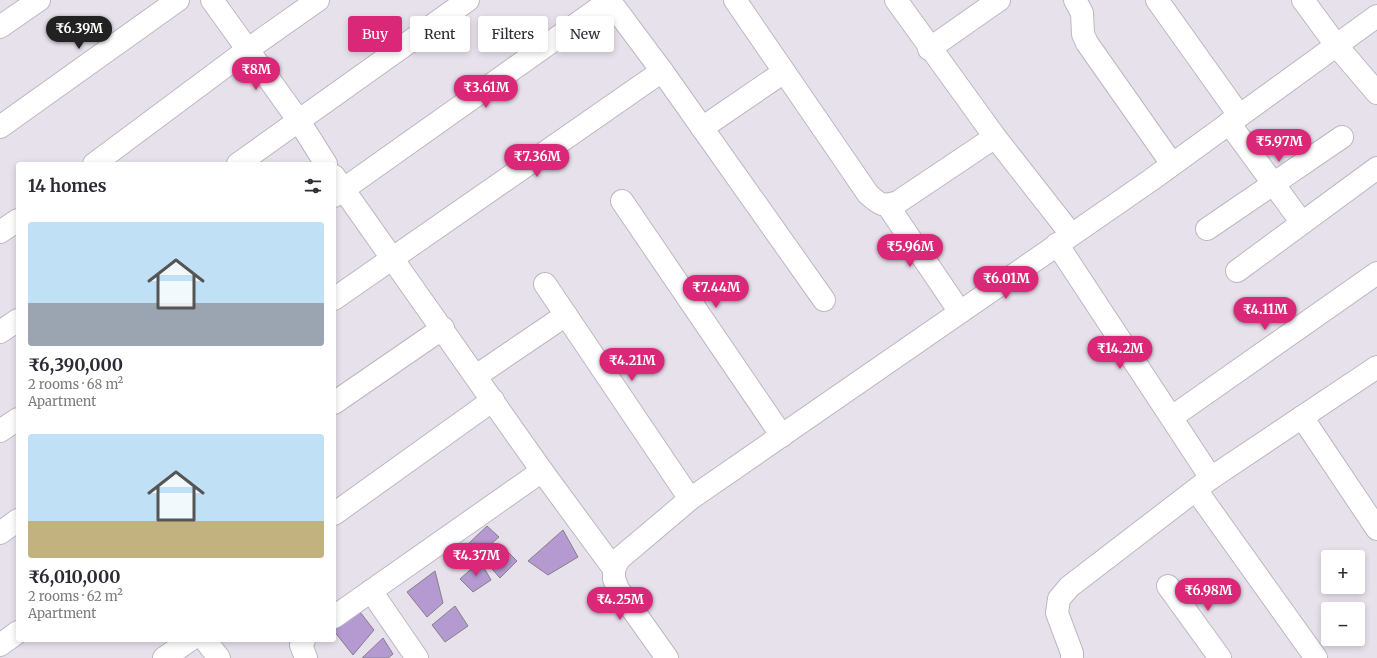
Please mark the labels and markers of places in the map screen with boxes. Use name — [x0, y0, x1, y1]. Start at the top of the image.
pin: ₹6.39M — [46, 16, 112, 50]
pin: ₹8M — [237, 57, 275, 91]
pin: ₹3.61M — [453, 75, 519, 109]
pin: ₹5.97M — [1246, 129, 1312, 163]
pin: ₹7.36M — [504, 144, 570, 178]
pin: ₹5.96M — [877, 234, 943, 268]
pin: ₹6.01M — [973, 266, 1039, 300]
pin: ₹7.44M — [683, 275, 749, 309]
pin: ₹4.11M — [1232, 297, 1298, 331]
pin: ₹14.2M — [1087, 336, 1153, 370]
pin: ₹4.21M — [599, 348, 665, 382]
pin: ₹4.37M — [443, 543, 509, 577]
pin: ₹6.98M — [1175, 578, 1241, 612]
pin: ₹4.25M — [587, 587, 653, 621]

